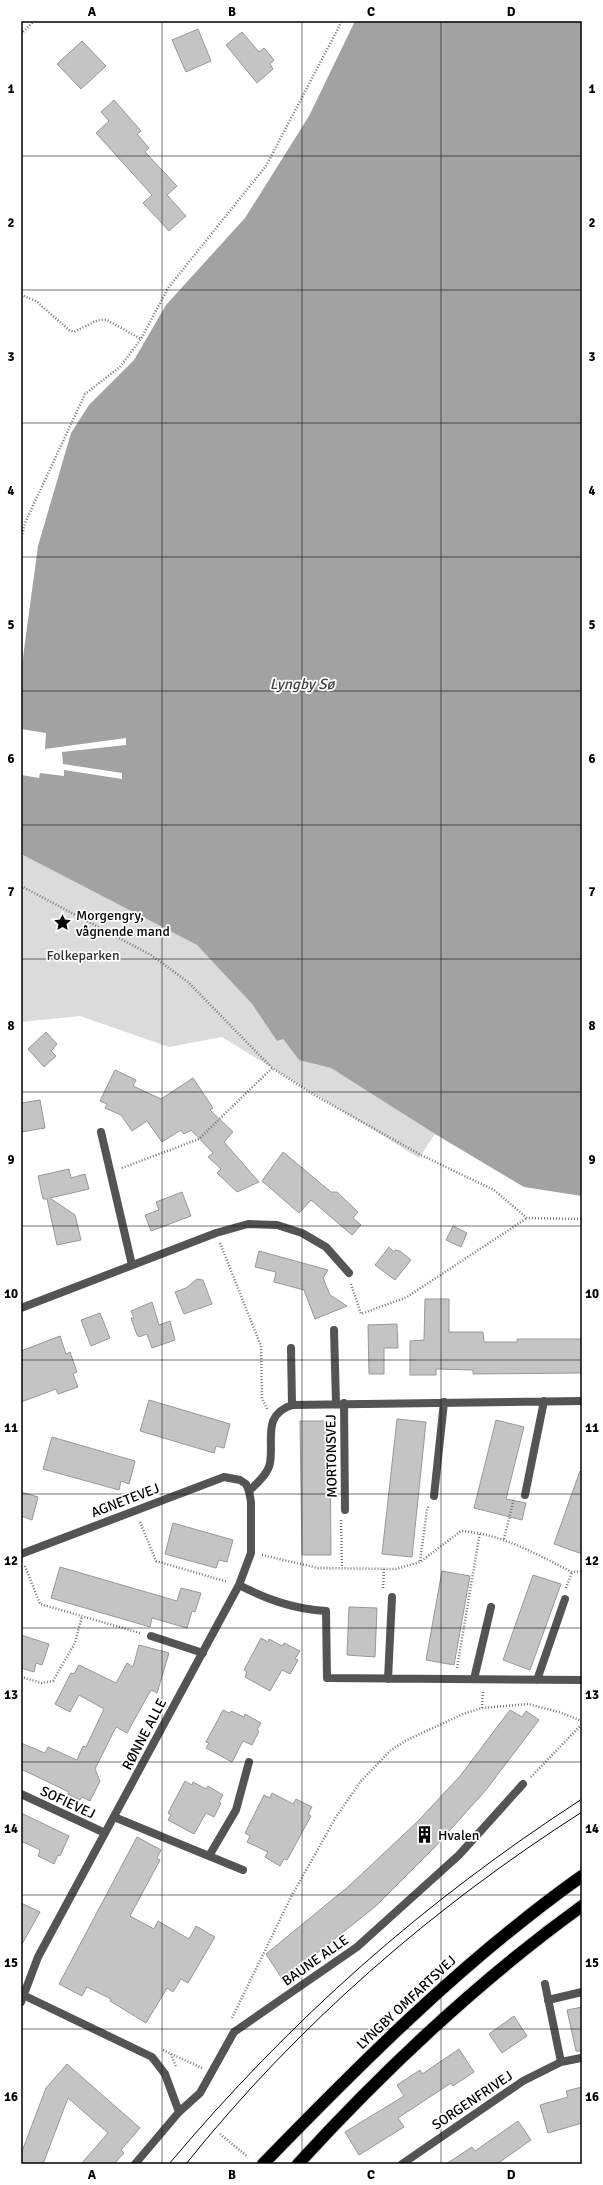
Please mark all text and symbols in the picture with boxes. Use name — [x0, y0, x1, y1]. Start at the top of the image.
text: A — [88, 4, 97, 20]
text: B — [228, 4, 236, 20]
text: C — [367, 4, 375, 20]
text: D — [507, 4, 516, 20]
text: 1 — [7, 81, 15, 97]
text: 1 — [588, 81, 596, 97]
text: 2 — [7, 215, 15, 231]
text: 2 — [588, 215, 596, 231]
text: 3 — [7, 349, 15, 365]
text: 3 — [588, 349, 596, 365]
text: 4 — [7, 483, 15, 499]
text: 4 — [588, 483, 596, 499]
text: 5 — [7, 617, 15, 633]
text: 5 — [588, 617, 596, 633]
water label: Lyngby Sø — [270, 675, 335, 693]
text: 6 — [7, 751, 15, 767]
text: 6 — [588, 751, 596, 767]
text: 7 — [7, 884, 15, 900]
text: 7 — [588, 884, 596, 900]
place label: Morgengry, vågnende mand — [76, 907, 170, 940]
place icon: Morgengry, vågnende mand — [53, 913, 73, 933]
park label: Folkeparken — [46, 947, 120, 964]
text: 8 — [7, 1018, 15, 1034]
text: 8 — [588, 1018, 596, 1034]
text: 9 — [7, 1152, 15, 1168]
text: 9 — [588, 1152, 596, 1168]
text: 10 — [4, 1286, 18, 1302]
text: 10 — [585, 1286, 599, 1302]
street label: MORTONSVEJ — [322, 1414, 341, 1498]
text: 11 — [4, 1420, 18, 1436]
text: 11 — [585, 1420, 599, 1436]
street label: AGNETEVEJ — [89, 1480, 162, 1521]
text: 12 — [4, 1553, 18, 1569]
text: 12 — [585, 1553, 599, 1569]
text: 13 — [4, 1687, 18, 1703]
text: 13 — [585, 1687, 599, 1703]
street label: RØNNE ALLE — [119, 1696, 170, 1773]
street label: SOFIEVEJ — [38, 1782, 98, 1823]
text: 14 — [4, 1821, 18, 1837]
text: 14 — [585, 1821, 599, 1837]
building icon: Hvalen — [415, 1825, 435, 1845]
place label: Hvalen — [438, 1827, 480, 1844]
street label: BAUNE ALLE — [279, 1931, 352, 1990]
street label: LYNGBY OMFARTSVEJ — [353, 1952, 460, 2053]
text: 15 — [4, 1955, 18, 1971]
text: 15 — [585, 1955, 599, 1971]
street label: SORGENFRIVEJ — [429, 2067, 516, 2134]
text: 16 — [4, 2089, 18, 2105]
text: 16 — [585, 2089, 599, 2105]
text: A — [88, 2167, 97, 2183]
text: B — [228, 2167, 236, 2183]
text: C — [367, 2167, 375, 2183]
text: D — [507, 2167, 516, 2183]

